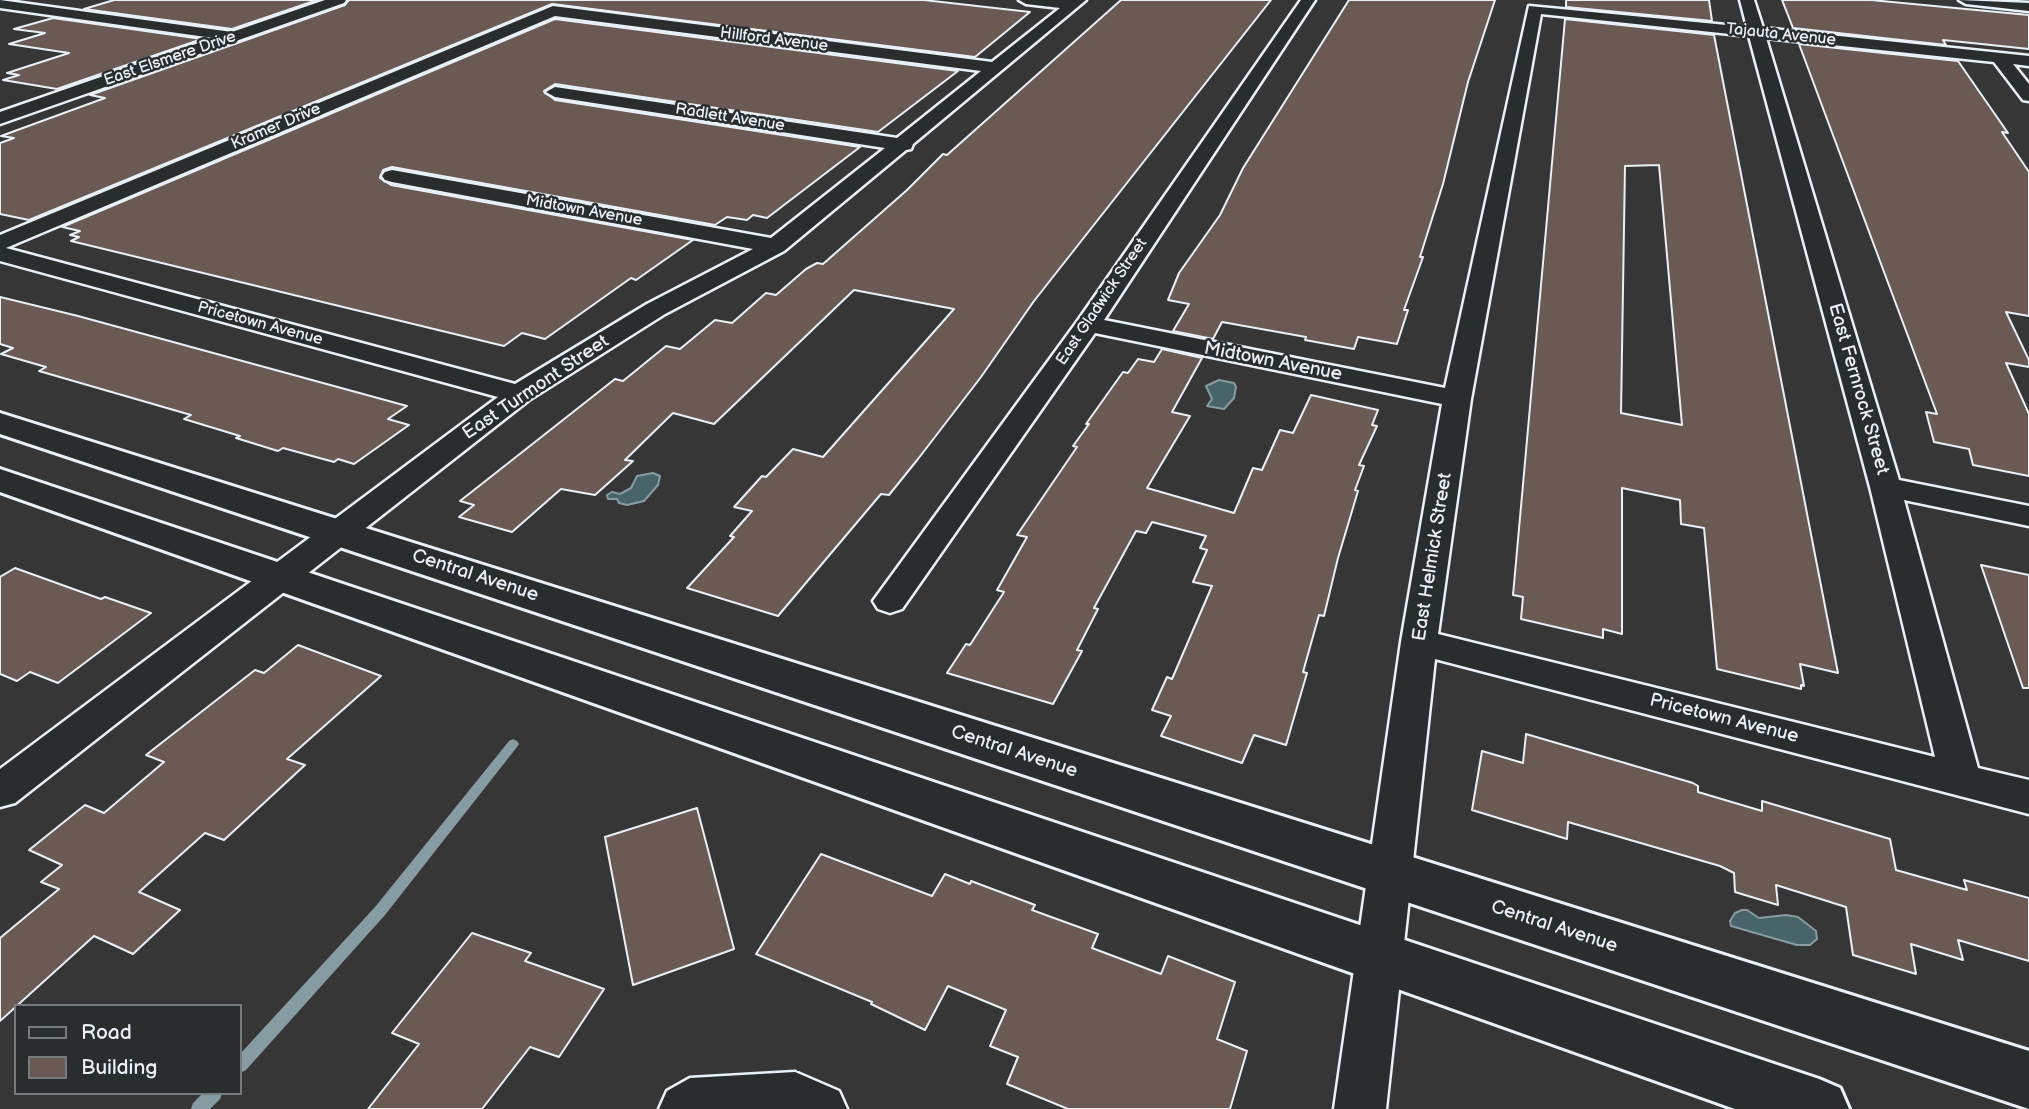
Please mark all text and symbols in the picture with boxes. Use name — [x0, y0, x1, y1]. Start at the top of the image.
street label: Tajauta Avenue — [1725, 20, 1837, 50]
street label: Hillford Avenue — [719, 24, 829, 56]
street label: East Elsmere Drive — [101, 27, 239, 91]
street label: Kramer Drive — [228, 100, 324, 154]
street label: Radlett Avenue — [674, 100, 786, 136]
street label: Midtown Avenue — [524, 191, 644, 231]
street label: East Gladwick Street — [1052, 235, 1152, 369]
street label: Pricetown Avenue — [195, 298, 325, 350]
street label: East Fernrock Street — [1823, 301, 1893, 477]
street label: East Turmont Street — [459, 331, 613, 445]
street label: Midtown Avenue — [1202, 337, 1344, 387]
street label: East Helmick Street — [1408, 471, 1458, 643]
street label: Central Avenue — [409, 545, 541, 607]
street label: Pricetown Avenue — [1647, 689, 1801, 749]
street label: Central Avenue — [948, 721, 1080, 783]
street label: Central Avenue — [1488, 896, 1620, 958]
legend — [14, 1004, 242, 1095]
text: Road — [81, 1020, 132, 1045]
text: Building — [81, 1055, 157, 1080]

